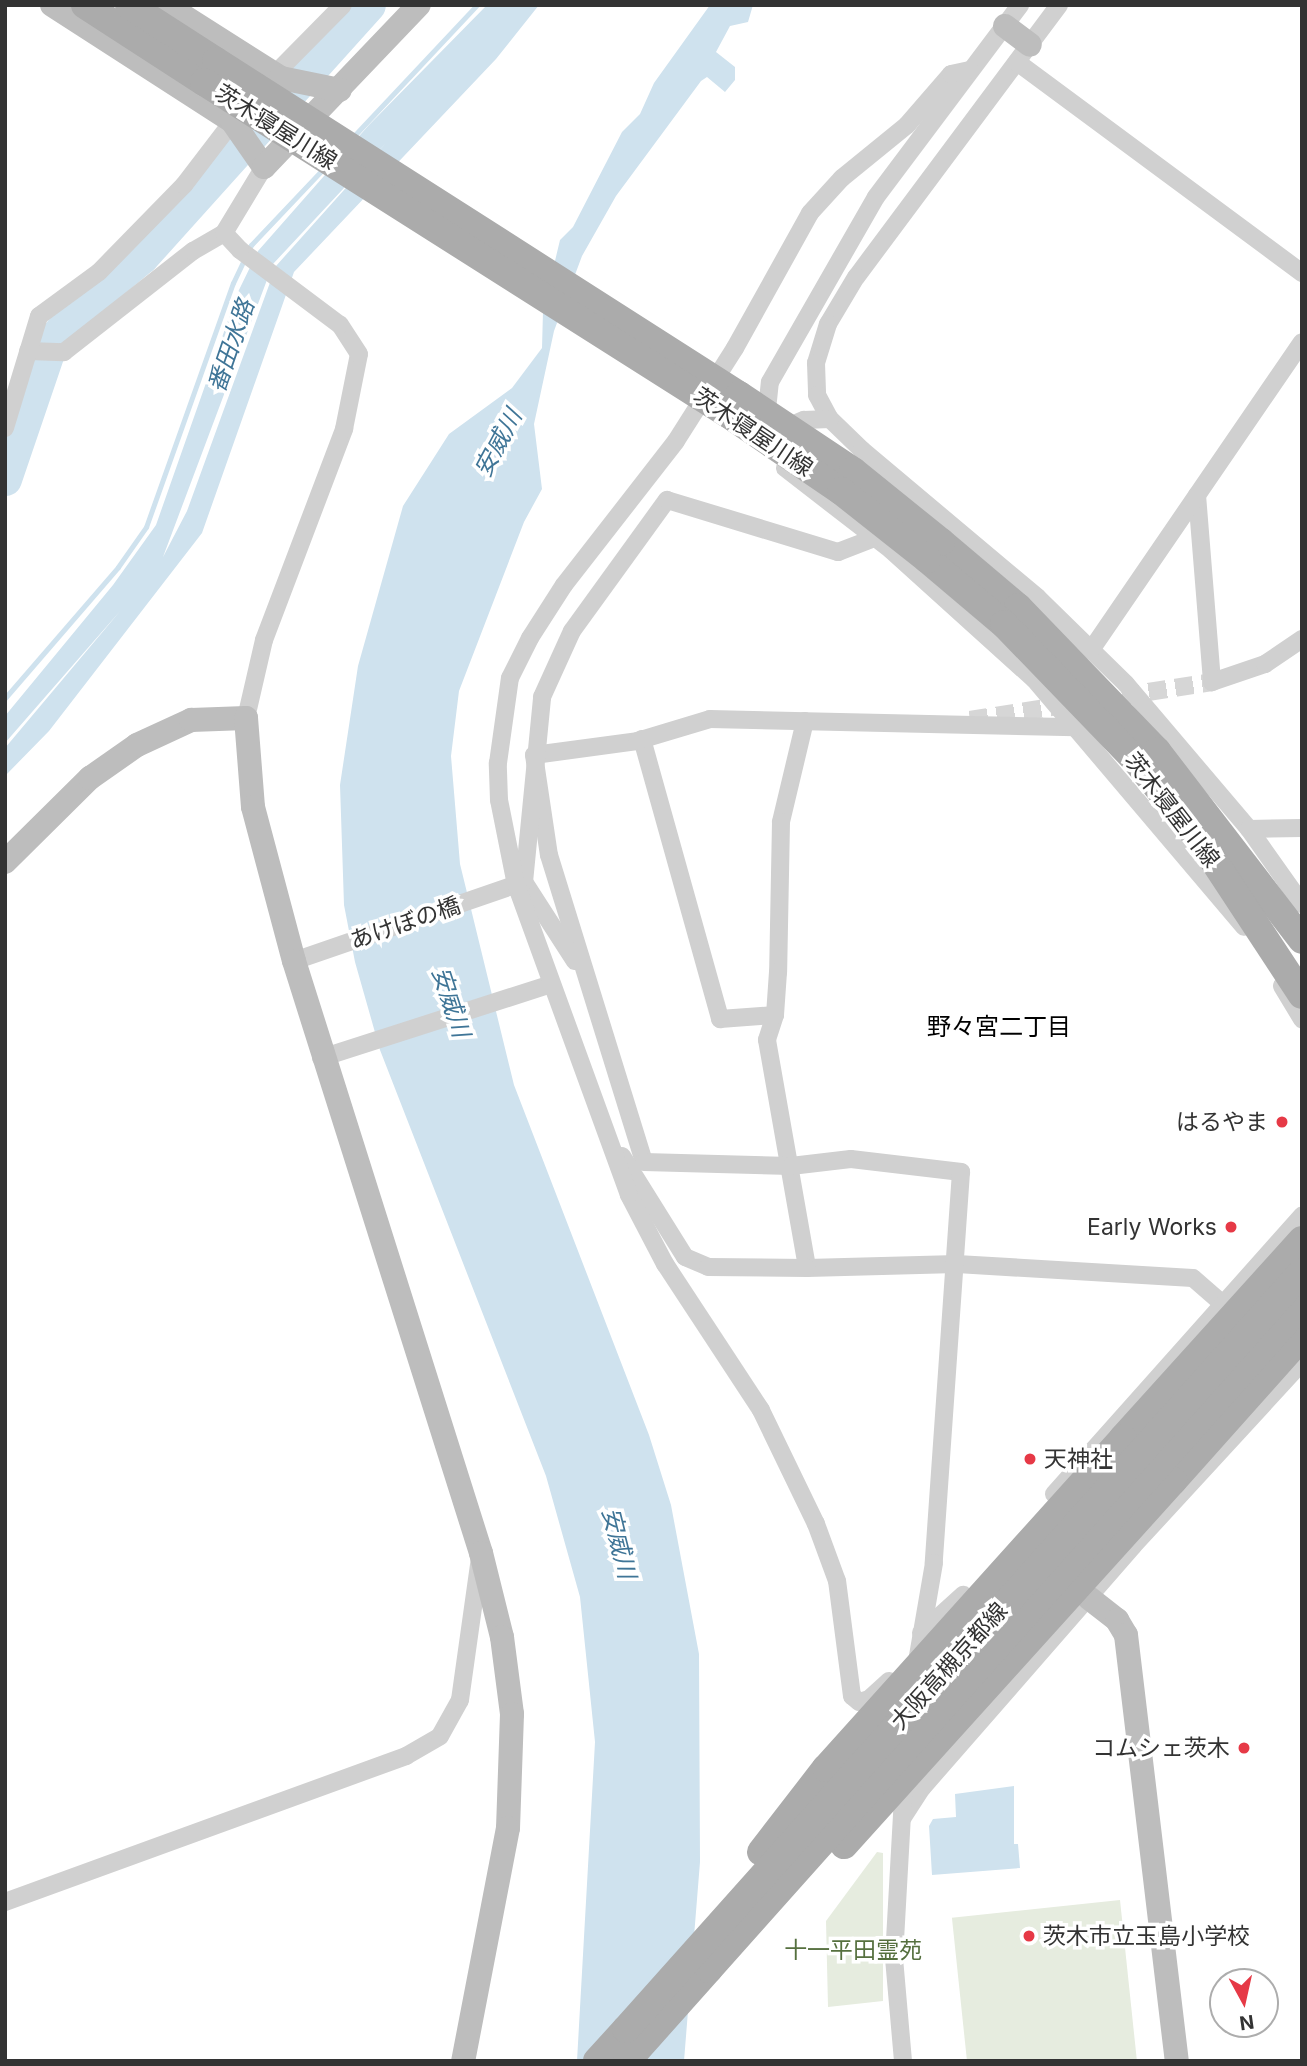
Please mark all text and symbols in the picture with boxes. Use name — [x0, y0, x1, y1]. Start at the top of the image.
street label: 茨木寝屋川線 — [210, 79, 342, 175]
water label: 番田水路 — [202, 296, 260, 396]
street label: 茨木寝屋川線 — [688, 382, 818, 482]
water label: 安威川 — [468, 404, 528, 482]
street label: 茨木寝屋川線 — [1119, 747, 1225, 873]
street label: あけぼの橋 — [346, 891, 464, 955]
water label: 安威川 — [426, 963, 476, 1041]
district label: 野々宮二丁目 — [927, 1013, 1071, 1041]
place label: はるやま — [1176, 1108, 1268, 1136]
marker: はるやま — [1274, 1114, 1290, 1130]
place label: Early Works — [1087, 1213, 1217, 1241]
marker: Early Works — [1223, 1219, 1239, 1235]
place label: 天神社 — [1044, 1445, 1113, 1473]
marker: 天神社 — [1022, 1451, 1038, 1467]
water label: 安威川 — [596, 1505, 642, 1581]
street label: 大阪高槻京都線 — [885, 1597, 1013, 1735]
place label: コムシェ茨木 — [1092, 1734, 1230, 1762]
marker: コムシェ茨木 — [1236, 1740, 1252, 1756]
place label: 茨木市立玉島小学校 — [1043, 1922, 1250, 1950]
marker: 茨木市立玉島小学校 — [1021, 1928, 1037, 1944]
park label: 十一平田霊苑 — [784, 1936, 922, 1964]
north arrow — [1209, 1968, 1279, 2038]
text: N — [1238, 2010, 1255, 2035]

